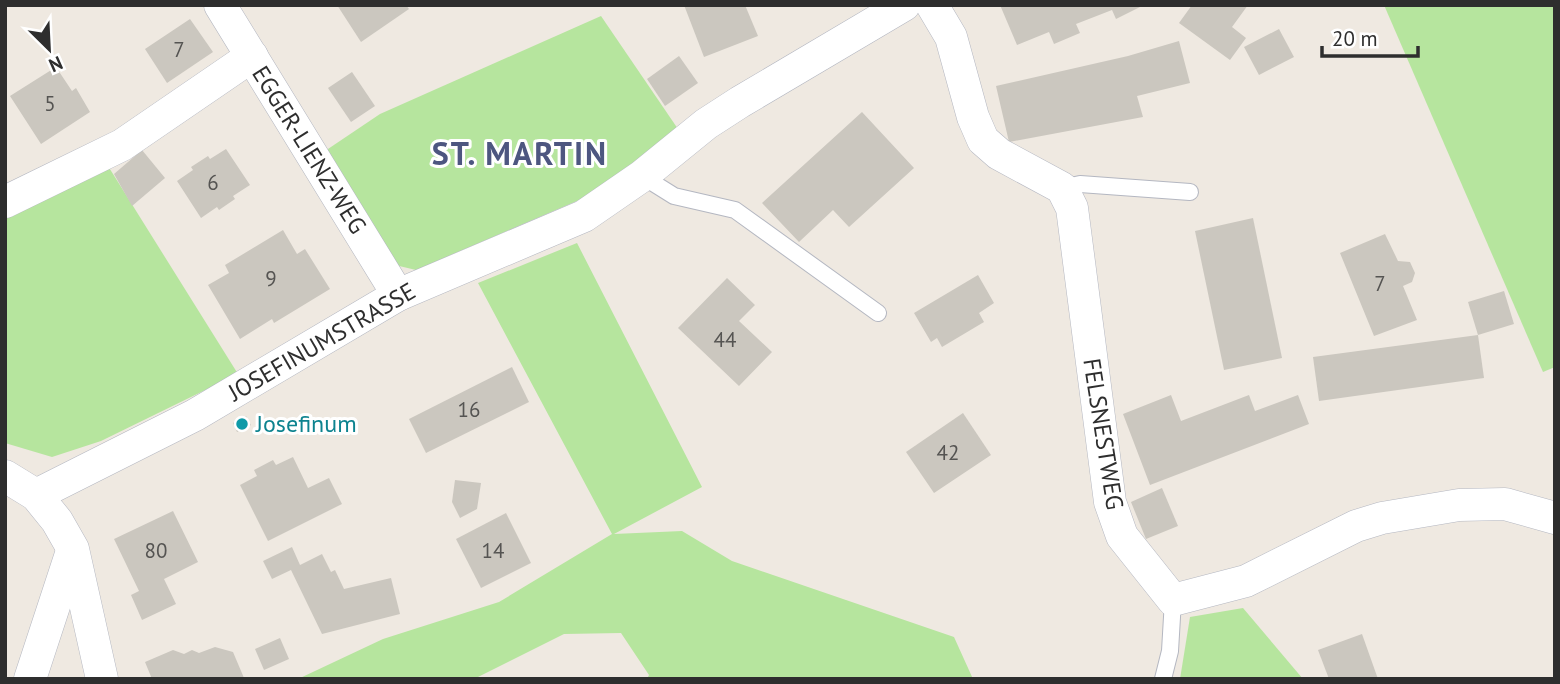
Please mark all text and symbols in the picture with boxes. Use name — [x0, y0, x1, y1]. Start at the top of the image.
north arrow — [14, 14, 84, 84]
scale bar — [1322, 14, 1418, 58]
text: 20 m — [1332, 25, 1378, 52]
house number: 7 — [173, 36, 185, 63]
text: N — [45, 51, 66, 78]
street label: EGGER-LIENZ-WEG — [245, 60, 374, 240]
house number: 5 — [44, 90, 56, 117]
district label: ST. MARTIN — [432, 132, 608, 174]
house number: 6 — [207, 169, 219, 196]
house number: 9 — [265, 265, 277, 292]
house number: 7 — [1374, 270, 1386, 297]
street label: JOSEFINUMSTRASSE — [222, 275, 421, 408]
house number: 44 — [714, 326, 736, 353]
street label: FELSNESTWEG — [1076, 356, 1131, 512]
house number: 16 — [458, 396, 480, 423]
place label: Josefinum — [255, 408, 357, 439]
marker: Josefinum — [234, 416, 250, 432]
house number: 42 — [937, 439, 959, 466]
house number: 80 — [145, 537, 167, 564]
house number: 14 — [482, 537, 504, 564]

